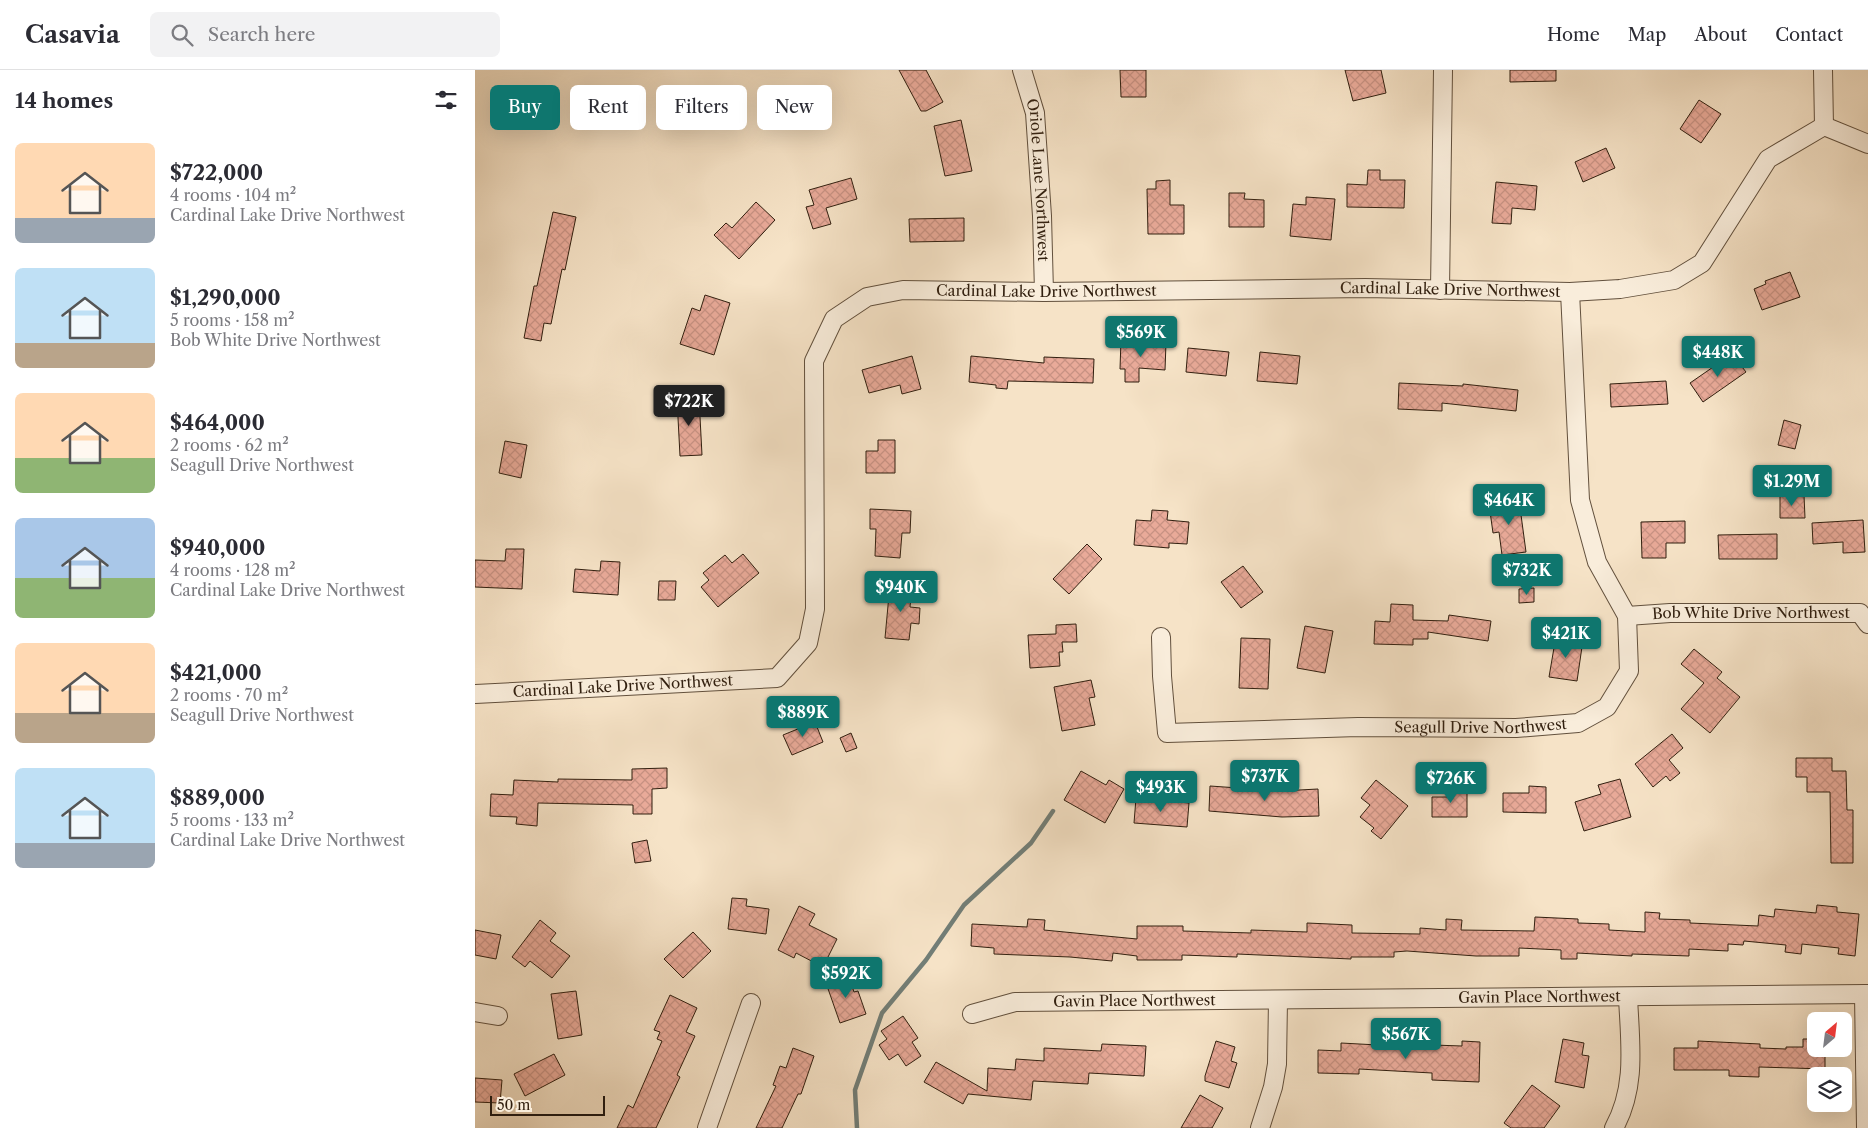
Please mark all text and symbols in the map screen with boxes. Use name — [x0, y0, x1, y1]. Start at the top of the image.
search box — [150, 12, 500, 57]
text: Casavia — [25, 20, 120, 49]
icon: search — [168, 21, 196, 49]
text: Search here — [208, 23, 315, 46]
text: Home — [1547, 24, 1600, 46]
text: Map — [1628, 24, 1666, 46]
text: About — [1694, 24, 1747, 46]
text: Contact — [1775, 24, 1843, 46]
chip: Buy — [490, 85, 560, 130]
chip: Rent — [570, 85, 646, 130]
chip: Filters — [656, 85, 747, 130]
chip: New — [757, 85, 832, 130]
icon: filters — [432, 86, 460, 114]
text: 14 homes — [15, 88, 113, 113]
street label: Oriole Lane Northwest — [1022, 96, 1053, 262]
text: $722,000 — [170, 160, 263, 185]
icon: home — [55, 163, 115, 223]
text: 4 rooms · 104 m² — [170, 185, 296, 205]
text: Cardinal Lake Drive Northwest — [170, 205, 405, 225]
street label: Cardinal Lake Drive Northwest — [1340, 278, 1561, 301]
street label: Cardinal Lake Drive Northwest — [936, 280, 1157, 301]
text: $1,290,000 — [170, 285, 281, 310]
icon: home — [55, 288, 115, 348]
text: 5 rooms · 158 m² — [170, 310, 295, 330]
pin: $569K — [1106, 316, 1176, 358]
text: $569K — [1116, 322, 1166, 342]
text: Bob White Drive Northwest — [170, 330, 381, 350]
pin: $448K — [1683, 336, 1753, 378]
text: $448K — [1693, 342, 1743, 362]
pin: $722K — [654, 384, 724, 427]
text: $722K — [665, 391, 713, 411]
text: $464,000 — [170, 410, 265, 435]
icon: home — [55, 413, 115, 473]
text: 2 rooms · 62 m² — [170, 435, 289, 455]
text: Seagull Drive Northwest — [170, 455, 354, 475]
pin: $1.29M — [1751, 464, 1833, 507]
text: $1.29M — [1764, 471, 1820, 491]
pin: $464K — [1474, 484, 1544, 526]
text: $464K — [1484, 490, 1534, 510]
text: $940,000 — [170, 535, 265, 560]
icon: home — [55, 538, 115, 598]
pin: $732K — [1492, 554, 1562, 596]
text: 4 rooms · 128 m² — [170, 560, 296, 580]
text: $732K — [1503, 560, 1551, 580]
pin: $940K — [866, 570, 936, 613]
text: $940K — [876, 577, 926, 597]
text: Cardinal Lake Drive Northwest — [170, 580, 405, 600]
street label: Bob White Drive Northwest — [1651, 603, 1850, 623]
pin: $421K — [1531, 616, 1601, 659]
text: $421K — [1542, 623, 1590, 643]
text: $421,000 — [170, 660, 262, 685]
icon: home — [55, 663, 115, 723]
street label: Cardinal Lake Drive Northwest — [512, 670, 734, 701]
text: 2 rooms · 70 m² — [170, 685, 288, 705]
pin: $889K — [768, 696, 838, 738]
text: $889K — [778, 702, 828, 722]
text: Seagull Drive Northwest — [170, 705, 354, 725]
street label: Seagull Drive Northwest — [1394, 714, 1568, 737]
pin: $737K — [1230, 760, 1300, 802]
pin: $726K — [1416, 762, 1486, 804]
text: $737K — [1241, 766, 1289, 786]
text: $726K — [1426, 768, 1476, 788]
pin: $493K — [1126, 770, 1196, 813]
text: $493K — [1136, 777, 1186, 797]
text: $889,000 — [170, 785, 265, 810]
icon: home — [55, 788, 115, 848]
text: 5 rooms · 133 m² — [170, 810, 294, 830]
text: Cardinal Lake Drive Northwest — [170, 830, 405, 850]
pin: $592K — [811, 956, 881, 999]
text: $592K — [821, 963, 871, 983]
street label: Gavin Place Northwest — [1458, 986, 1621, 1007]
street label: Gavin Place Northwest — [1053, 990, 1216, 1011]
north arrow — [1807, 1012, 1853, 1058]
map controls — [1807, 1012, 1852, 1112]
pin: $567K — [1371, 1018, 1441, 1060]
text: $567K — [1382, 1024, 1430, 1044]
button: layers — [1807, 1067, 1852, 1112]
scale bar — [490, 1093, 605, 1116]
text: 50 m — [497, 1096, 530, 1114]

